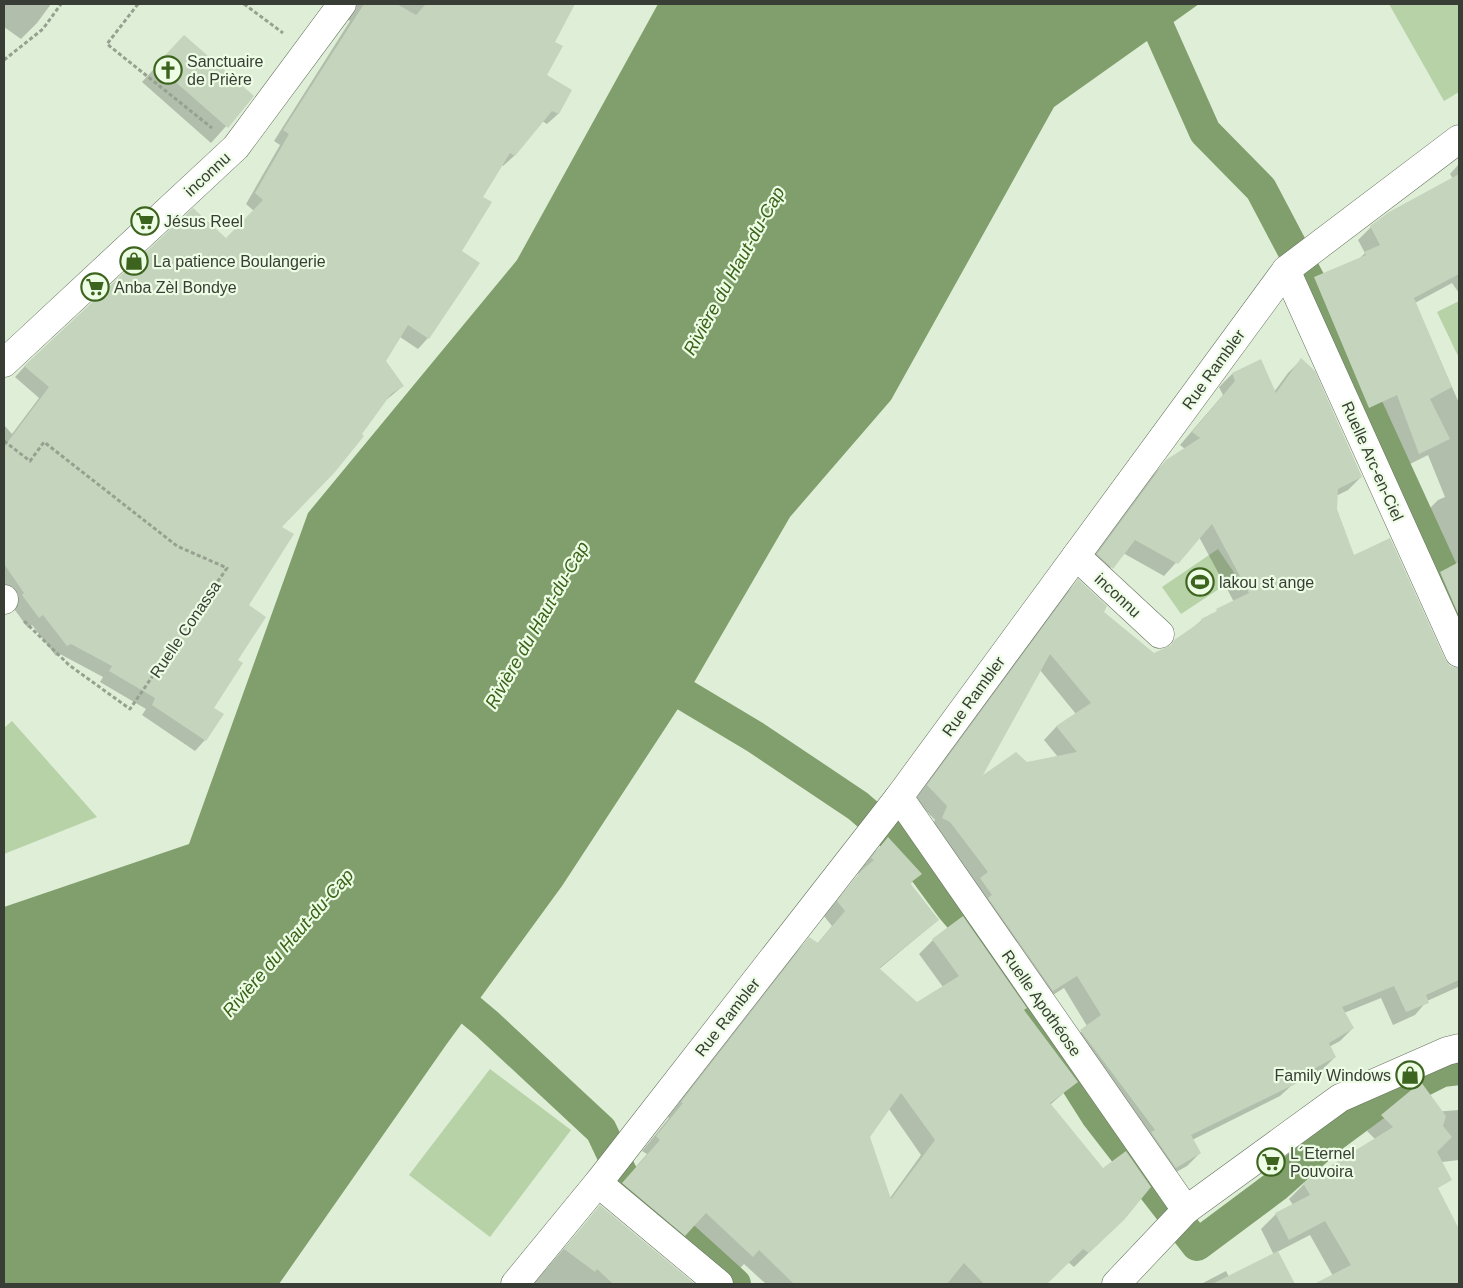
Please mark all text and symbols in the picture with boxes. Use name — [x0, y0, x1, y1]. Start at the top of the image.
place label: Sanctuaire de Prière — [187, 53, 264, 88]
church icon: Sanctuaire de Prière — [153, 55, 183, 85]
street label: inconnu — [181, 149, 234, 200]
water label: Rivière du Haut-du-Cap — [679, 183, 789, 359]
supermarket icon: Jésus Reel — [130, 206, 160, 236]
place label: Jésus Reel — [164, 213, 243, 230]
shop icon: La patience Boulangerie — [119, 246, 149, 276]
place label: La patience Boulangerie — [153, 253, 326, 270]
supermarket icon: Anba Zèl Bondye — [80, 272, 110, 302]
place label: Anba Zèl Bondye — [114, 279, 237, 296]
street label: Rue Rambler — [1179, 326, 1248, 412]
street label: Ruelle Arc-en-Ciel — [1339, 399, 1407, 524]
water label: Rivière du Haut-du-Cap — [481, 538, 593, 712]
sports icon: lakou st ange — [1185, 567, 1215, 597]
street label: inconnu — [1091, 570, 1144, 621]
place label: lakou st ange — [1219, 574, 1314, 591]
street label: Ruelle Conassa — [147, 578, 224, 681]
street label: Rue Rambler — [939, 653, 1008, 739]
water label: Rivière du Haut-du-Cap — [218, 865, 358, 1021]
street label: Ruelle Apothéose — [999, 947, 1085, 1060]
street label: Rue Rambler — [692, 974, 764, 1060]
shop icon: Family Windows — [1395, 1060, 1425, 1090]
place label: Family Windows — [1275, 1067, 1391, 1084]
place label: L´Eternel Pouvoira — [1290, 1145, 1355, 1180]
supermarket icon: L´Eternel Pouvoira — [1256, 1147, 1286, 1177]

